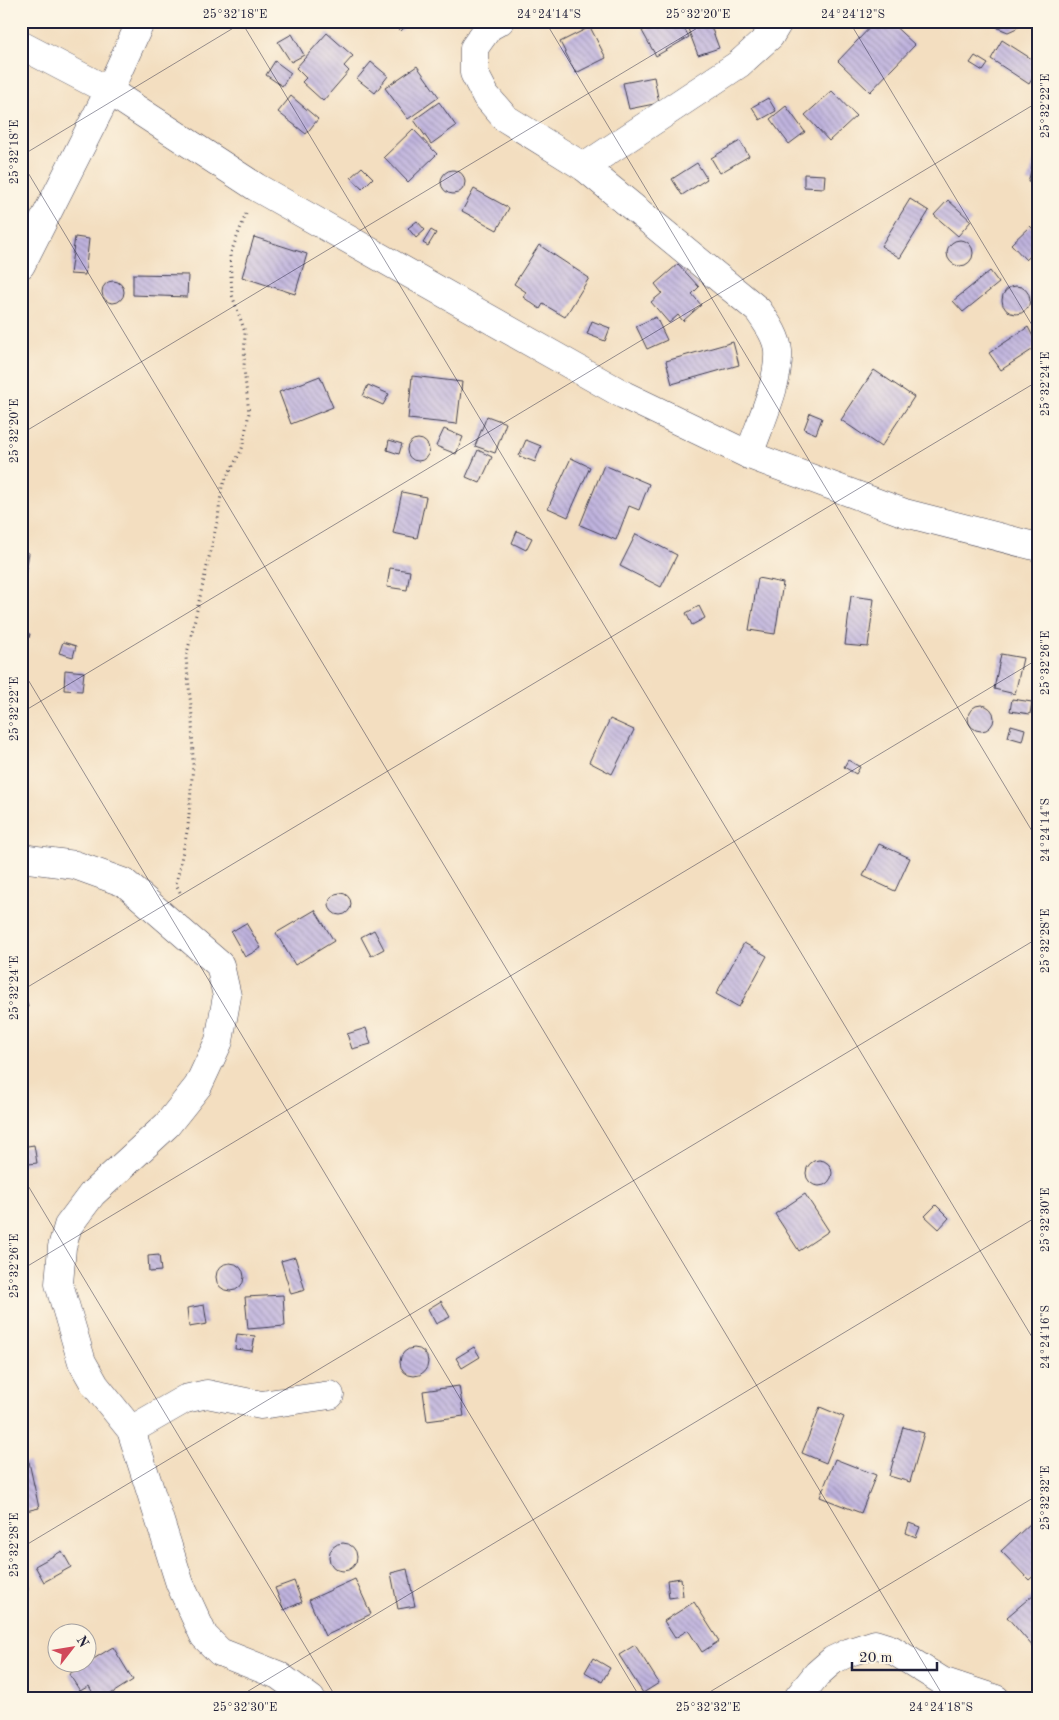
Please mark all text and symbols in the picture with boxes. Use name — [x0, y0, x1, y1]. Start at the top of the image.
text: 25°32'18"E — [203, 8, 267, 21]
text: 25°32'20"E — [666, 8, 730, 21]
text: 24°24'14"S — [517, 9, 581, 21]
text: 24°24'12"S — [821, 9, 885, 21]
text: 25°32'22"E — [1039, 74, 1052, 138]
text: 25°32'18"E — [8, 120, 21, 184]
text: 25°32'24"E — [1039, 352, 1052, 416]
text: 25°32'20"E — [8, 399, 21, 463]
text: 25°32'26"E — [1039, 631, 1052, 695]
text: 25°32'22"E — [8, 677, 21, 741]
text: 24°24'14"S — [1040, 798, 1052, 862]
text: 25°32'28"E — [1039, 909, 1052, 973]
text: 25°32'24"E — [8, 956, 21, 1020]
text: 25°32'30"E — [1039, 1188, 1052, 1252]
text: 25°32'26"E — [8, 1234, 21, 1298]
text: 24°24'16"S — [1040, 1305, 1052, 1369]
text: 25°32'32"E — [1039, 1466, 1052, 1530]
text: 25°32'28"E — [8, 1513, 21, 1577]
north arrow — [48, 1622, 98, 1672]
text: N — [74, 1634, 91, 1650]
scale bar — [852, 1640, 936, 1672]
text: 20 m — [859, 1651, 893, 1666]
text: 25°32'30"E — [213, 1701, 277, 1714]
text: 25°32'32"E — [676, 1701, 740, 1714]
text: 24°24'18"S — [909, 1702, 973, 1714]

